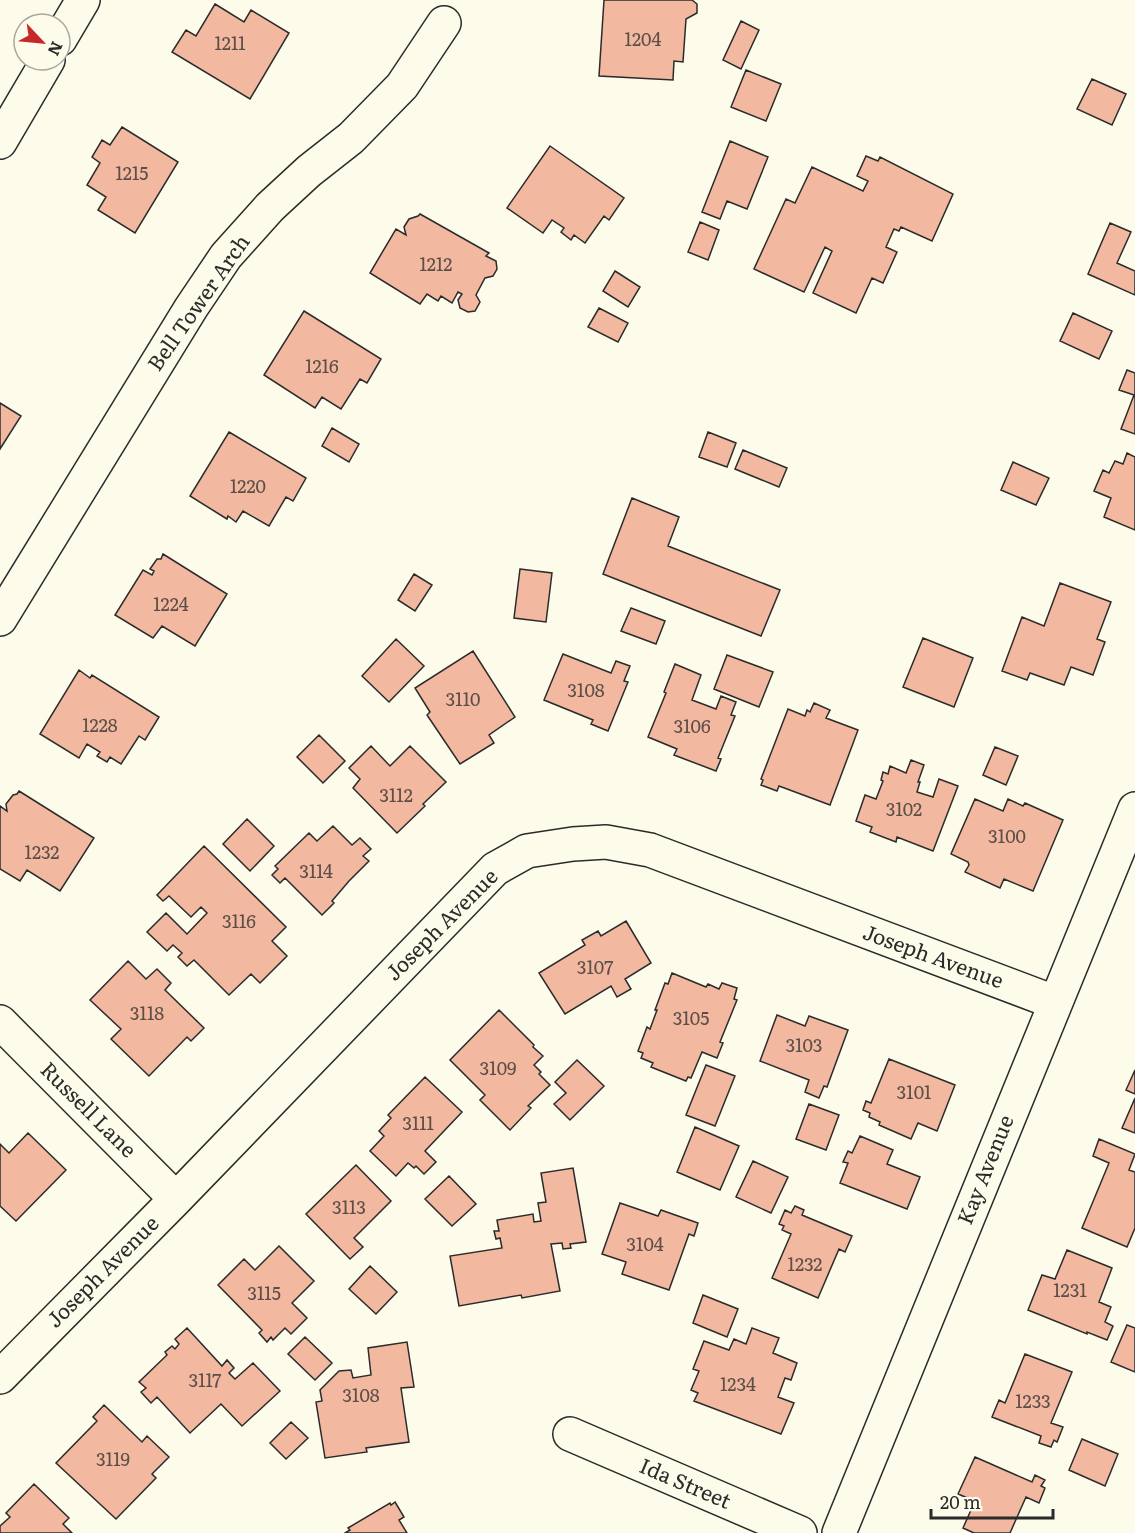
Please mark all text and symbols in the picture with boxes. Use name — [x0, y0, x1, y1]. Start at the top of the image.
north arrow — [12, 12, 72, 72]
house number: 1204 — [625, 25, 661, 52]
house number: 1211 — [214, 29, 246, 56]
text: N — [43, 38, 70, 60]
house number: 1215 — [116, 159, 148, 186]
street label: Bell Tower Arch — [138, 227, 256, 376]
house number: 1212 — [420, 250, 452, 277]
house number: 1216 — [305, 352, 339, 379]
house number: 1220 — [230, 472, 266, 499]
house number: 1224 — [153, 590, 189, 617]
house number: 3108 — [567, 676, 605, 703]
house number: 3110 — [446, 685, 480, 712]
house number: 1228 — [82, 711, 118, 738]
house number: 3106 — [673, 712, 711, 739]
house number: 3112 — [379, 781, 413, 808]
house number: 3102 — [886, 795, 922, 822]
house number: 3100 — [988, 822, 1026, 849]
house number: 1232 — [25, 838, 59, 865]
house number: 3114 — [299, 857, 333, 884]
street label: Joseph Avenue — [377, 860, 503, 986]
house number: 3116 — [222, 907, 256, 934]
street label: Joseph Avenue — [859, 915, 1009, 994]
house number: 3107 — [577, 953, 613, 980]
house number: 3118 — [130, 999, 164, 1026]
house number: 3105 — [673, 1004, 709, 1031]
house number: 3103 — [786, 1031, 822, 1058]
street label: Russell Lane — [35, 1053, 145, 1163]
house number: 3109 — [480, 1054, 516, 1081]
house number: 3101 — [897, 1078, 931, 1105]
house number: 3111 — [402, 1109, 434, 1136]
street label: Kay Avenue — [948, 1110, 1020, 1229]
house number: 3113 — [332, 1193, 366, 1220]
street label: Joseph Avenue — [38, 1207, 164, 1333]
house number: 3104 — [626, 1230, 664, 1257]
house number: 1232 — [788, 1250, 822, 1277]
house number: 1231 — [1053, 1276, 1087, 1303]
house number: 3115 — [247, 1279, 281, 1306]
house number: 3117 — [189, 1366, 222, 1393]
house number: 1234 — [720, 1370, 756, 1397]
house number: 3108 — [342, 1381, 380, 1408]
house number: 1233 — [1015, 1387, 1051, 1414]
house number: 3119 — [96, 1445, 130, 1472]
street label: Ida Street — [635, 1449, 737, 1515]
scale bar — [931, 1482, 1052, 1520]
text: 20 m — [940, 1488, 981, 1515]

